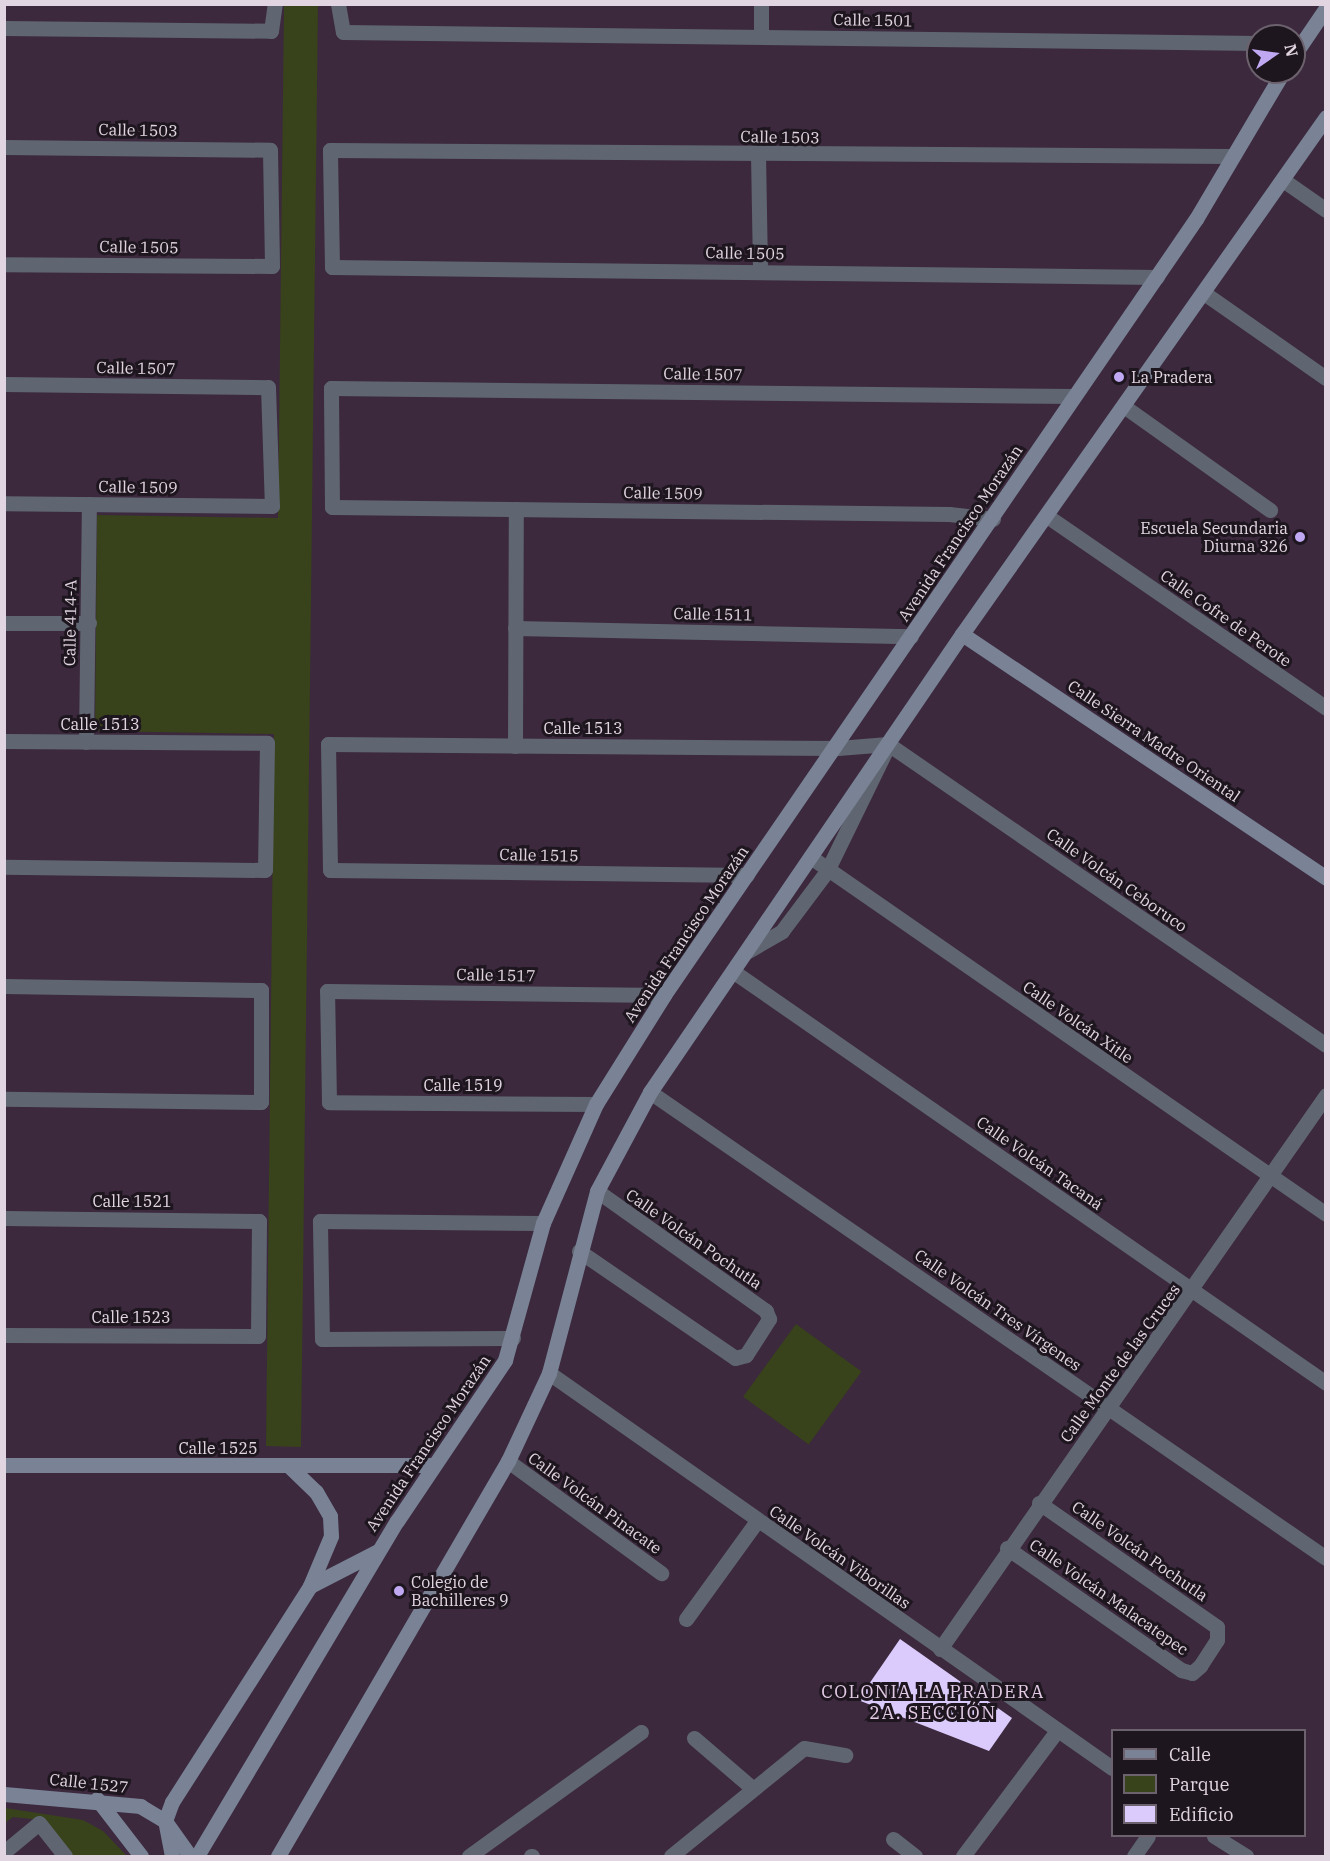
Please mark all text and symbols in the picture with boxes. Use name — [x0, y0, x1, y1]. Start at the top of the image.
street label: Calle 1501 — [833, 10, 913, 30]
north arrow — [1246, 24, 1306, 84]
text: N — [1280, 42, 1303, 59]
street label: Calle 1503 — [98, 120, 178, 140]
street label: Calle 1503 — [740, 127, 820, 147]
street label: Calle 1505 — [99, 237, 179, 257]
street label: Calle 1505 — [705, 243, 785, 263]
street label: Calle 1507 — [96, 358, 176, 378]
street label: Calle 1507 — [663, 364, 743, 384]
place label: La Pradera — [1131, 367, 1213, 387]
marker: La Pradera — [1112, 370, 1126, 384]
street label: Avenida Francisco Morazán — [894, 441, 1026, 625]
street label: Calle 1509 — [98, 477, 178, 497]
street label: Calle 1509 — [623, 483, 703, 503]
place label: Escuela Secundaria Diurna 326 — [1140, 518, 1288, 556]
marker: Escuela Secundaria Diurna 326 — [1293, 530, 1307, 544]
street label: Calle Cofre de Perote — [1157, 566, 1295, 670]
street label: Calle 414-A — [60, 580, 80, 666]
street label: Calle 1511 — [673, 604, 753, 624]
street label: Calle Sierra Madre Oriental — [1064, 676, 1244, 806]
street label: Calle 1513 — [60, 714, 140, 734]
street label: Calle 1513 — [543, 718, 623, 738]
street label: Calle Volcán Ceboruco — [1043, 824, 1191, 936]
street label: Avenida Francisco Morazán — [620, 842, 752, 1026]
street label: Calle 1515 — [499, 845, 579, 865]
street label: Calle 1517 — [456, 965, 536, 985]
street label: Calle Volcán Xitle — [1019, 977, 1137, 1067]
street label: Calle 1519 — [423, 1075, 503, 1095]
street label: Calle Volcán Tacaná — [973, 1112, 1107, 1214]
street label: Calle Volcán Pochutla — [622, 1185, 766, 1293]
street label: Calle 1521 — [92, 1191, 172, 1211]
street label: Calle Volcán Tres Vírgenes — [911, 1245, 1085, 1375]
street label: Calle Monte de las Cruces — [1056, 1280, 1184, 1446]
street label: Calle 1523 — [91, 1307, 171, 1327]
street label: Avenida Francisco Morazán — [362, 1351, 494, 1535]
street label: Calle 1525 — [178, 1438, 258, 1458]
street label: Calle Volcán Pinacate — [525, 1448, 665, 1558]
street label: Calle Volcán Pochutla — [1068, 1497, 1212, 1605]
street label: Calle Volcán Viborillas — [766, 1501, 914, 1613]
street label: Calle Volcán Malacatepec — [1026, 1535, 1192, 1659]
place label: Colegio de Bachilleres 9 — [411, 1572, 509, 1610]
marker: Colegio de Bachilleres 9 — [392, 1584, 406, 1598]
district label: COLONIA LA PRADERA 2A. SECCIÓN — [821, 1682, 1045, 1724]
legend — [1111, 1729, 1306, 1837]
text: Calle — [1169, 1743, 1211, 1766]
street label: Calle 1527 — [49, 1769, 129, 1797]
text: Parque — [1169, 1773, 1229, 1796]
text: Edificio — [1169, 1803, 1233, 1826]

